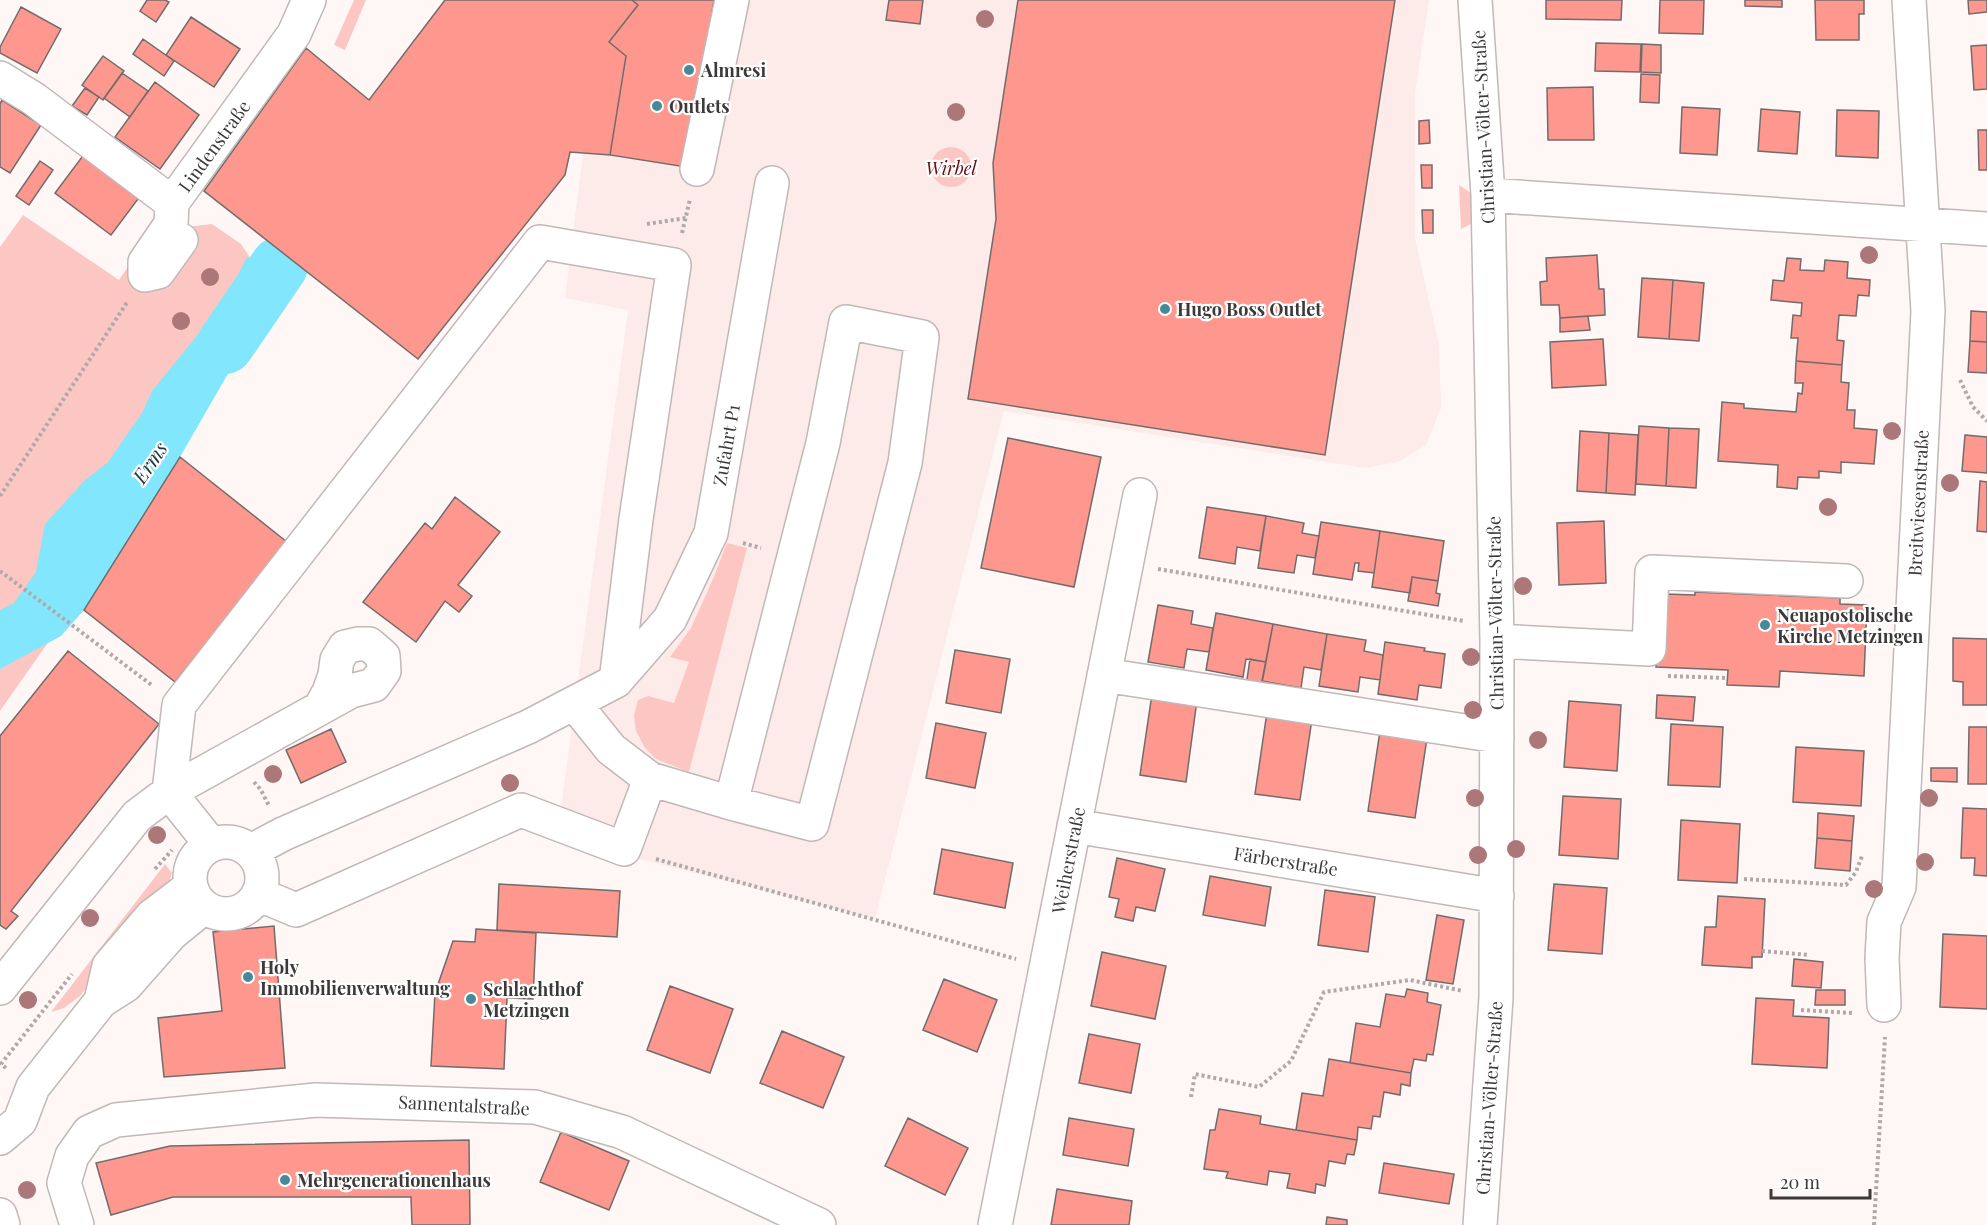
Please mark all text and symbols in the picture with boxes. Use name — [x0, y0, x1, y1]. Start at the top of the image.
street label: Christian-Völter-Straße — [1466, 29, 1500, 225]
place label: Almresi — [700, 58, 766, 82]
marker: Almresi — [682, 63, 696, 77]
place label: Outlets — [669, 94, 730, 118]
street label: Lindenstraße — [173, 95, 255, 197]
marker: Outlets — [650, 99, 664, 113]
park label: Wirbel — [925, 156, 978, 180]
place label: Hugo Boss Outlet — [1177, 297, 1322, 321]
marker: Hugo Boss Outlet — [1158, 302, 1172, 316]
street label: Zufahrt P1 — [707, 402, 745, 488]
street label: Breitwiesenstraße — [1902, 429, 1934, 577]
water label: Erms — [125, 436, 173, 489]
street label: Christian-Völter-Straße — [1481, 516, 1509, 710]
place label: Neuapostolische Kirche Metzingen — [1777, 603, 1923, 648]
marker: Neuapostolische Kirche Metzingen — [1758, 618, 1772, 632]
street label: Weiherstraße — [1046, 805, 1090, 916]
street label: Färberstraße — [1232, 841, 1340, 881]
place label: Holy Immobilienverwaltung — [260, 955, 450, 1000]
marker: Holy Immobilienverwaltung — [241, 970, 255, 984]
place label: Schlachthof Metzingen — [483, 977, 584, 1022]
marker: Schlachthof Metzingen — [464, 992, 478, 1006]
street label: Christian-Völter-Straße — [1470, 1000, 1508, 1196]
street label: Sannentalstraße — [398, 1090, 530, 1120]
scale bar — [1771, 1162, 1870, 1200]
place label: Mehrgenerationenhaus — [297, 1168, 491, 1192]
text: 20 m — [1780, 1170, 1820, 1194]
marker: Mehrgenerationenhaus — [278, 1173, 292, 1187]

